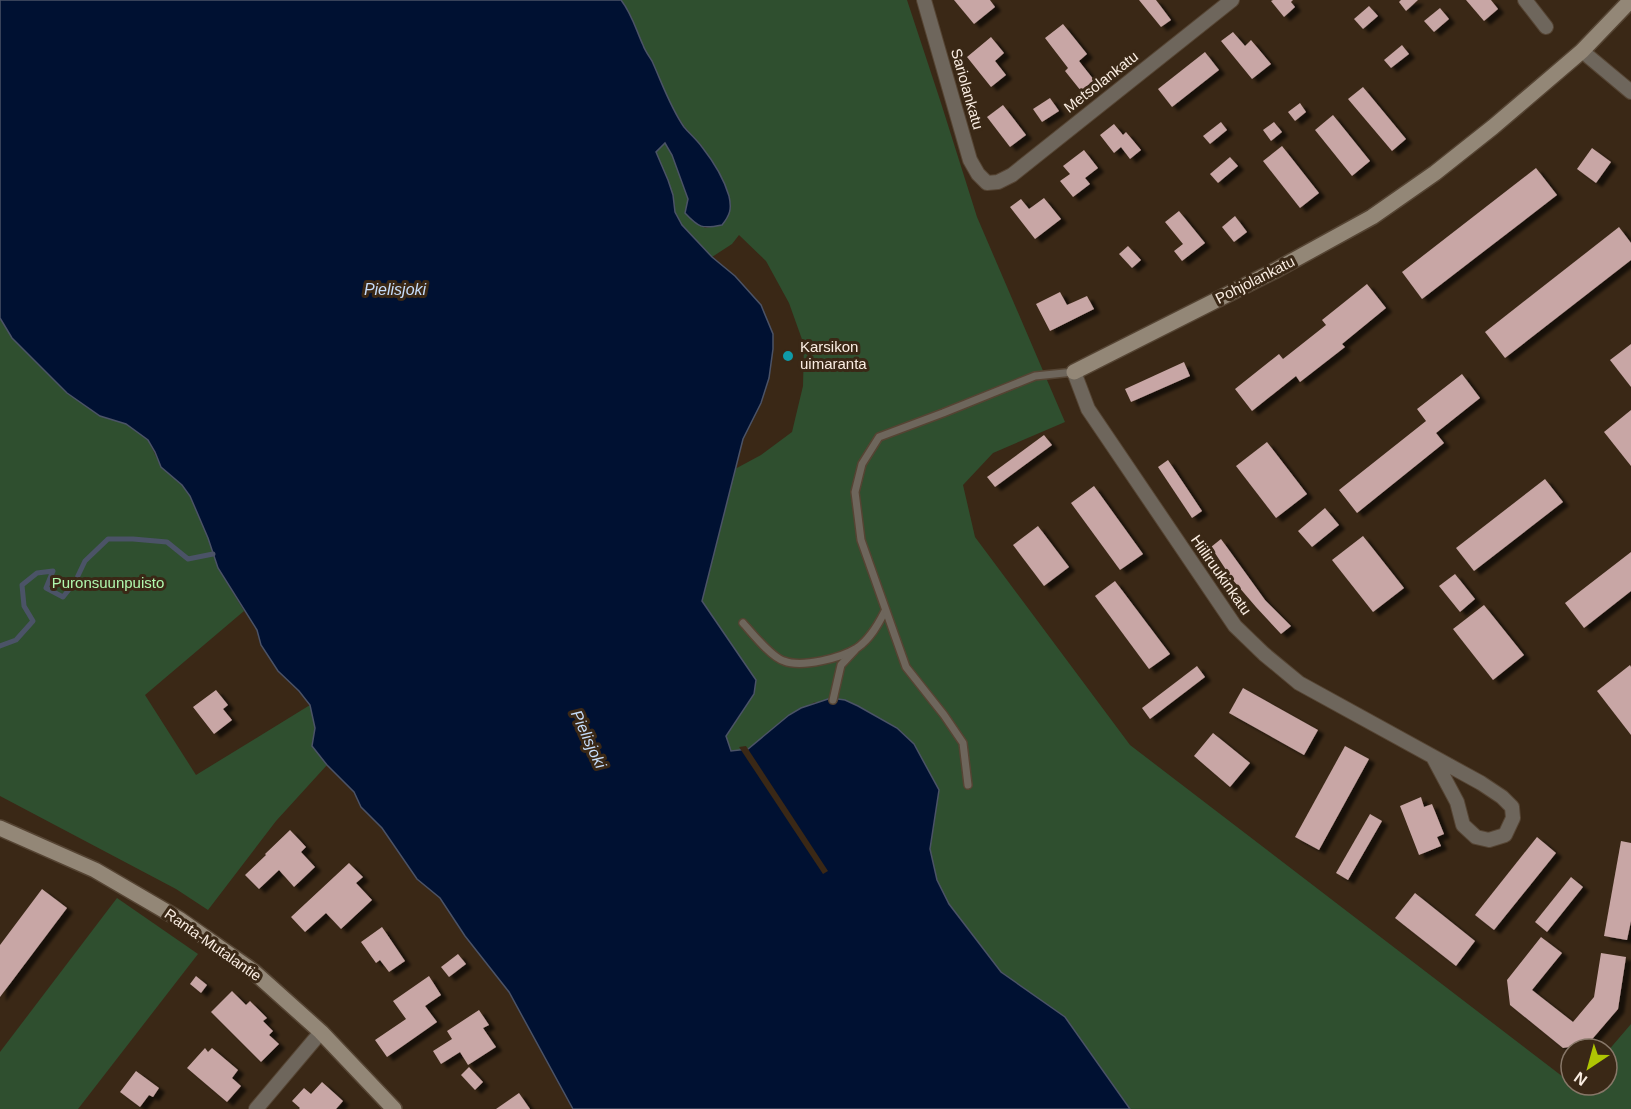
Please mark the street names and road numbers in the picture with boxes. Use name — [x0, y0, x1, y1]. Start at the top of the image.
street label: Sariolankatu — [948, 46, 987, 131]
street label: Metsolankatu — [1060, 47, 1141, 116]
street label: Pohjolankatu — [1212, 252, 1297, 307]
street label: Hiiliruukinkatu — [1188, 532, 1255, 618]
street label: Ranta-Mutalantie — [162, 905, 265, 984]

